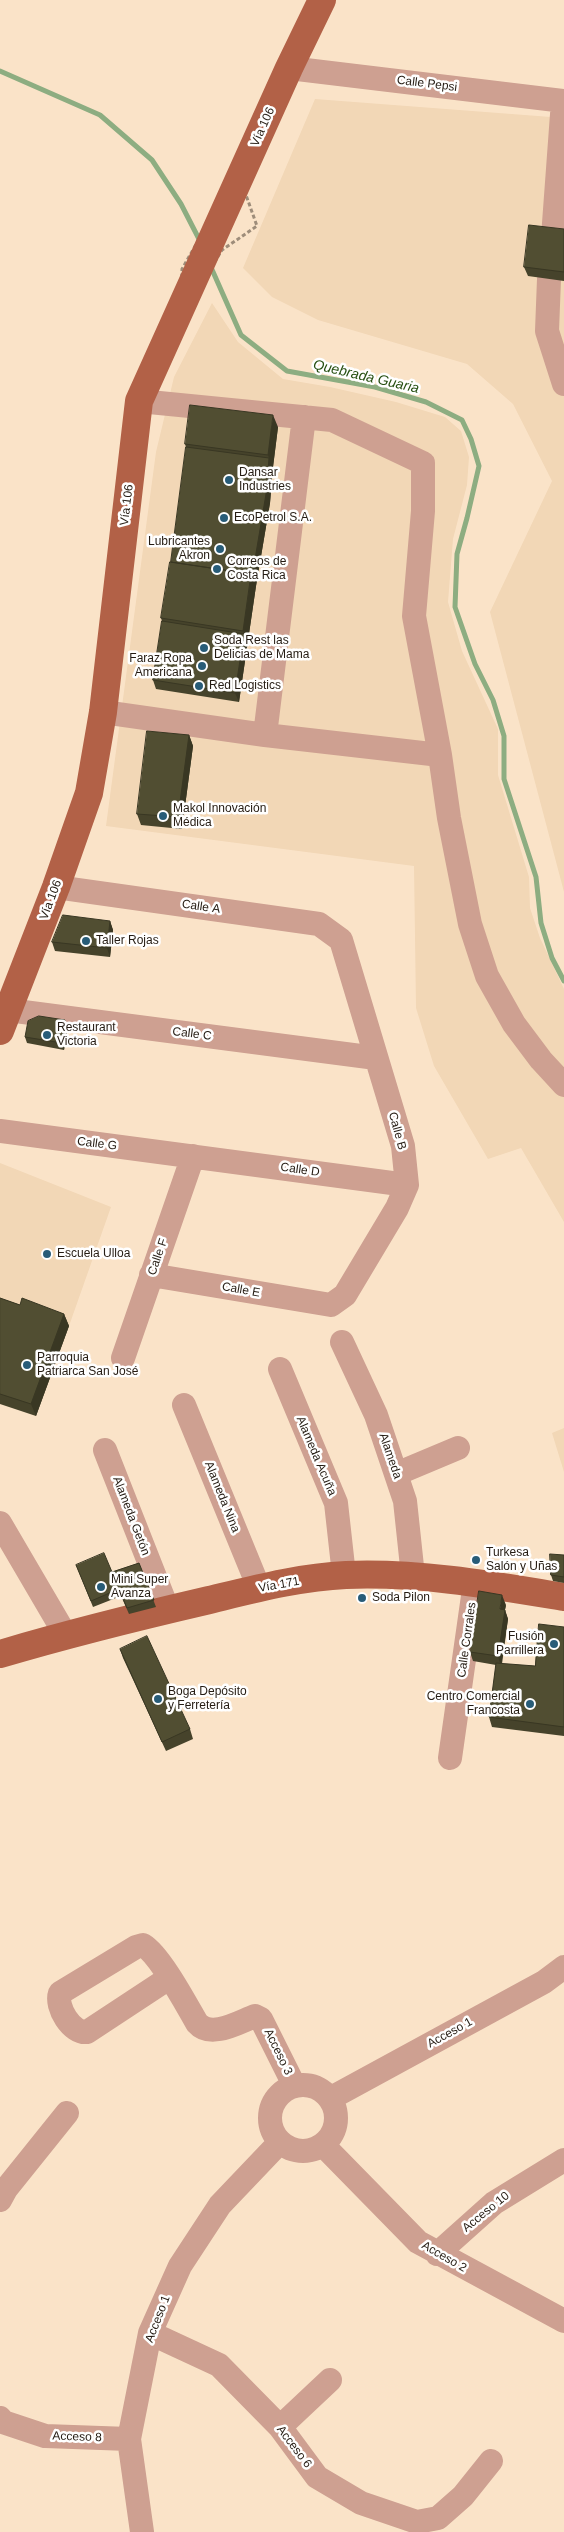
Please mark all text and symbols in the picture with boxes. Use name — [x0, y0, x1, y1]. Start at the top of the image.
street label: Calle Pepsi — [396, 73, 458, 95]
street label: Vía 106 — [248, 105, 278, 149]
water label: Quebrada Guaria — [311, 357, 421, 397]
place label: Dansar Industries — [239, 466, 291, 494]
marker: Dansar Industries — [223, 474, 235, 486]
street label: Vía 106 — [117, 484, 137, 526]
place label: EcoPetrol S.A. — [234, 511, 312, 525]
marker: EcoPetrol S.A. — [218, 512, 230, 524]
place label: Lubricantes Akron — [148, 535, 210, 563]
marker: Lubricantes Akron — [214, 543, 226, 555]
place label: Correos de Costa Rica — [227, 555, 286, 583]
marker: Correos de Costa Rica — [211, 563, 223, 575]
place label: Soda Rest las Delicias de Mama — [214, 634, 309, 662]
marker: Soda Rest las Delicias de Mama — [198, 642, 210, 654]
place label: Faraz Ropa Americana — [129, 652, 192, 680]
marker: Faraz Ropa Americana — [196, 660, 208, 672]
place label: Red Logistics — [209, 679, 281, 693]
marker: Red Logistics — [193, 680, 205, 692]
place label: Makol Innovación Médica — [173, 802, 266, 830]
marker: Makol Innovación Médica — [157, 810, 169, 822]
street label: Vía 106 — [37, 878, 65, 922]
street label: Calle A — [181, 897, 221, 917]
place label: Taller Rojas — [96, 934, 159, 948]
marker: Taller Rojas — [80, 935, 92, 947]
place label: Restaurant Victoria — [57, 1021, 116, 1049]
street label: Calle C — [172, 1024, 212, 1044]
marker: Restaurant Victoria — [41, 1029, 53, 1041]
street label: Calle B — [385, 1110, 409, 1152]
street label: Calle G — [76, 1134, 118, 1154]
street label: Calle D — [280, 1160, 320, 1180]
street label: Calle F — [145, 1237, 171, 1277]
place label: Escuela Ulloa — [57, 1247, 130, 1261]
marker: Escuela Ulloa — [41, 1248, 53, 1260]
street label: Calle E — [221, 1280, 261, 1300]
place label: Parroquia Patriarca San José — [37, 1351, 138, 1379]
marker: Parroquia Patriarca San José — [21, 1359, 33, 1371]
street label: Alameda Acuña — [293, 1414, 339, 1498]
street label: Alameda — [375, 1431, 405, 1481]
street label: Alameda Nina — [201, 1459, 243, 1535]
street label: Alameda Getón — [109, 1474, 153, 1558]
place label: Turkesa Salón y Uñas — [486, 1546, 557, 1574]
marker: Turkesa Salón y Uñas — [470, 1554, 482, 1566]
place label: Mini Super Avanza — [111, 1573, 168, 1601]
street label: Vía 171 — [257, 1574, 301, 1596]
marker: Mini Super Avanza — [95, 1581, 107, 1593]
place label: Soda Pilon — [372, 1591, 430, 1605]
marker: Soda Pilon — [356, 1592, 368, 1604]
street label: Calle Corrales — [455, 1601, 479, 1679]
place label: Fusión Parrillera — [496, 1630, 544, 1658]
marker: Fusión Parrillera — [548, 1638, 560, 1650]
place label: Boga Depósito y Ferretería — [168, 1685, 247, 1713]
place label: Centro Comercial Francosta — [427, 1690, 520, 1718]
marker: Boga Depósito y Ferretería — [152, 1693, 164, 1705]
marker: Centro Comercial Francosta — [524, 1698, 536, 1710]
street label: Acceso 1 — [425, 2015, 475, 2051]
street label: Acceso 3 — [261, 2027, 295, 2077]
street label: Acceso 10 — [460, 2189, 512, 2235]
street label: Acceso 2 — [419, 2238, 469, 2276]
street label: Acceso 1 — [142, 2293, 174, 2345]
street label: Acceso 6 — [273, 2423, 315, 2471]
street label: Acceso 8 — [52, 2429, 102, 2445]

